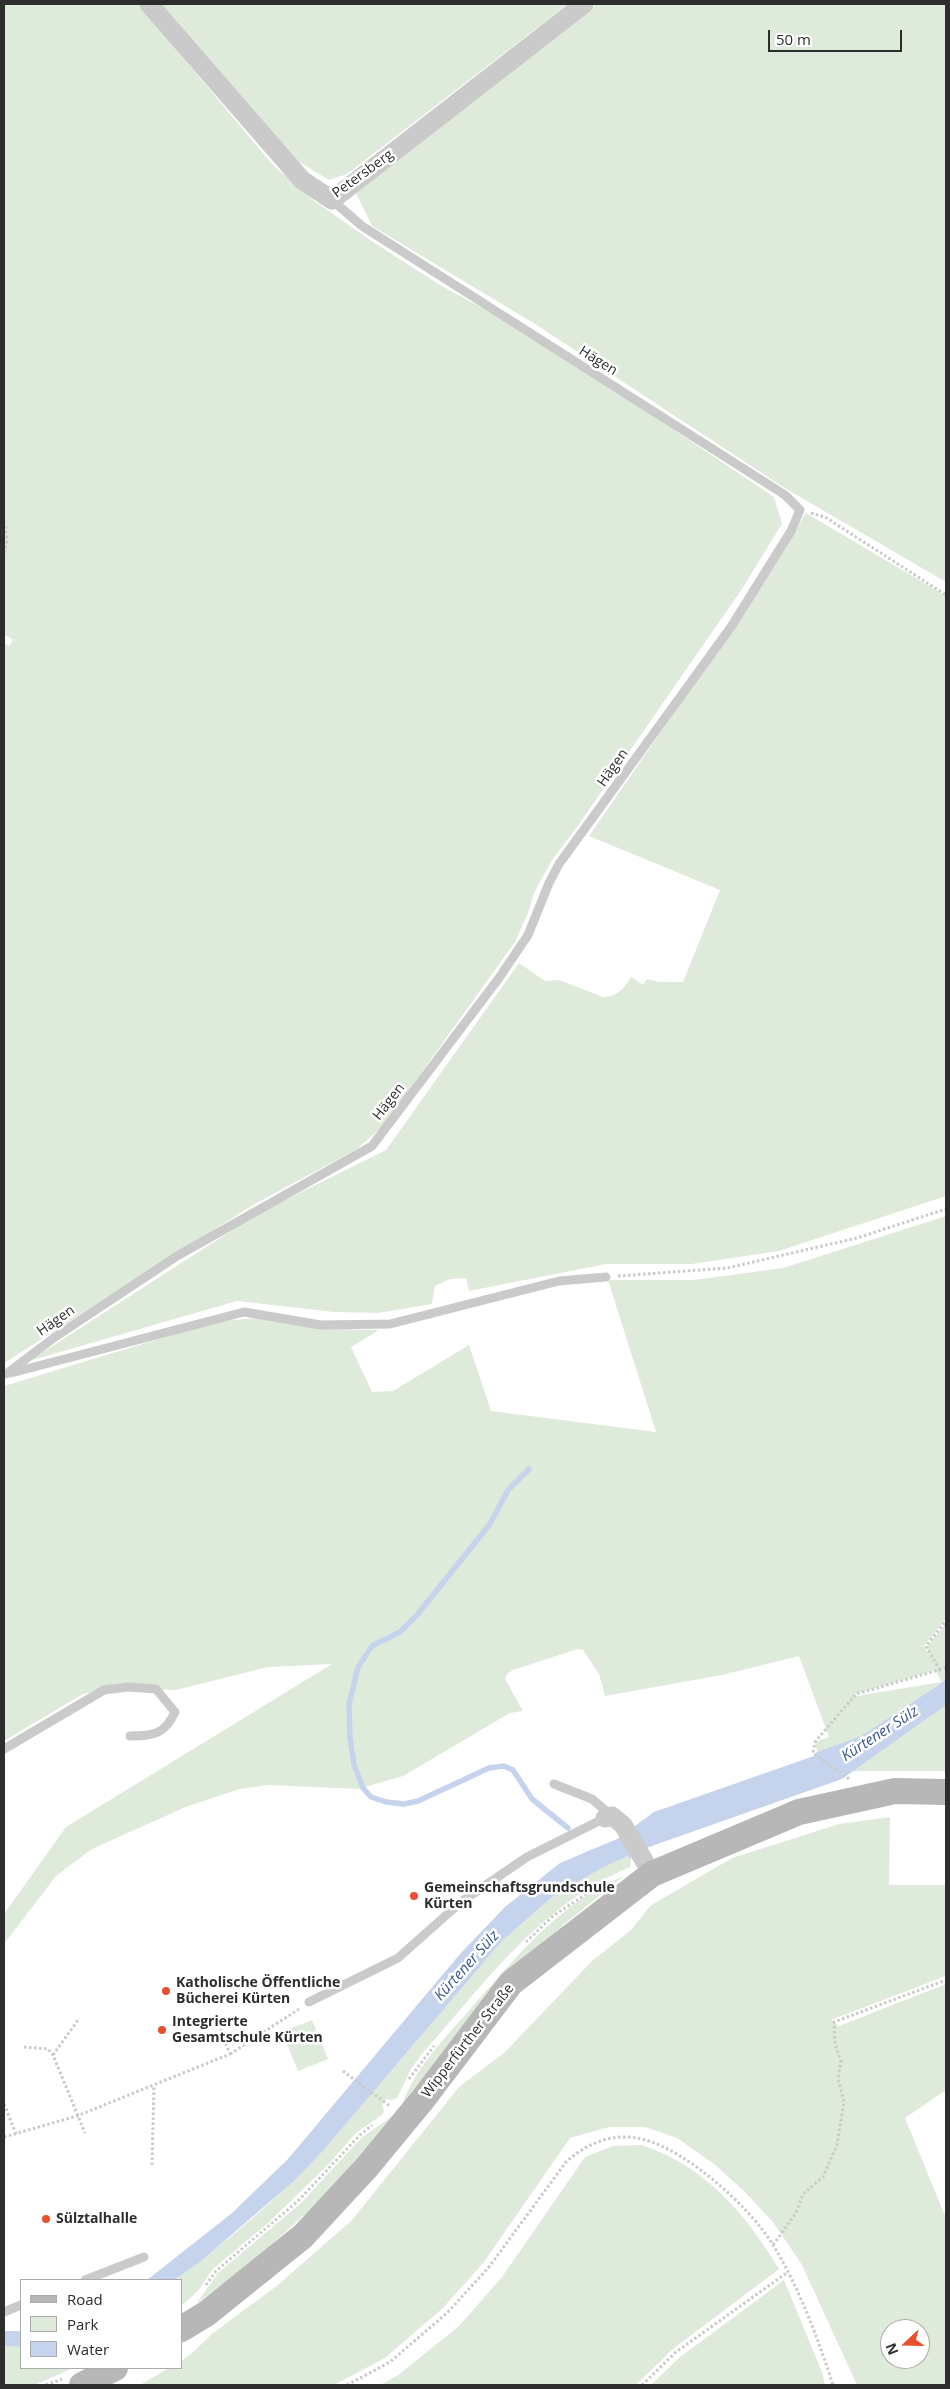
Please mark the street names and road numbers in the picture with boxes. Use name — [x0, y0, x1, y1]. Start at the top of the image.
street label: Petersberg — [329, 146, 397, 202]
street label: Hägen — [576, 343, 620, 379]
street label: Hägen — [594, 746, 632, 790]
street label: Hägen — [369, 1080, 409, 1124]
street label: Hägen — [34, 1302, 78, 1340]
street label: Wipperfürther Straße — [418, 1981, 518, 2101]

